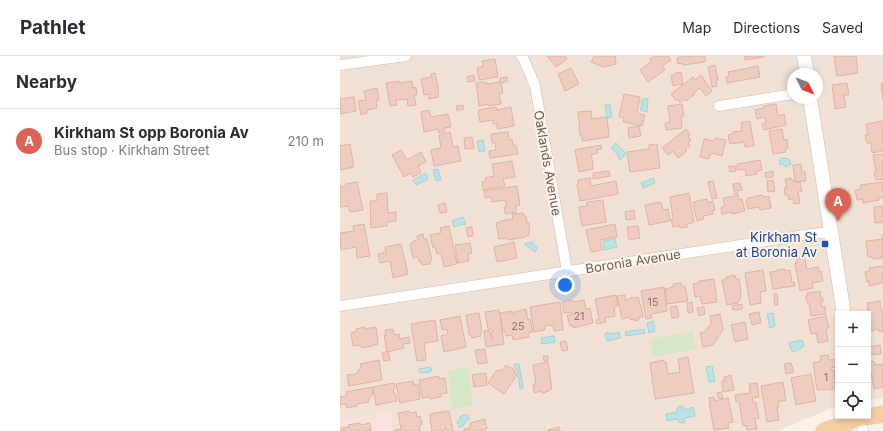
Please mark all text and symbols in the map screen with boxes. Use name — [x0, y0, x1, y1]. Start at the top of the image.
text: Pathlet — [20, 16, 85, 39]
text: Map — [682, 19, 711, 36]
text: Directions — [733, 19, 800, 36]
text: Saved — [822, 19, 863, 36]
north arrow — [787, 68, 823, 104]
text: Nearby — [16, 72, 77, 92]
street label: Oaklands Avenue — [531, 109, 565, 217]
text: Kirkham St opp Boronia Av — [54, 123, 249, 142]
text: A — [24, 133, 34, 149]
text: 210 m — [288, 133, 324, 149]
text: Bus stop · Kirkham Street — [54, 142, 210, 158]
pin: A — [825, 188, 851, 221]
place label: Kirkham St at Boronia Av — [736, 229, 817, 260]
marker: Kirkham St at Boronia Av — [820, 239, 830, 249]
street label: Boronia Avenue — [584, 246, 682, 276]
your location — [555, 275, 575, 295]
house number: 15 — [647, 295, 659, 309]
house number: 21 — [573, 309, 585, 323]
map controls — [835, 311, 871, 419]
button: + — [835, 311, 871, 347]
house number: 25 — [511, 319, 525, 333]
button: − — [835, 347, 871, 383]
house number: 1 — [824, 370, 828, 384]
button: locate — [835, 383, 871, 419]

